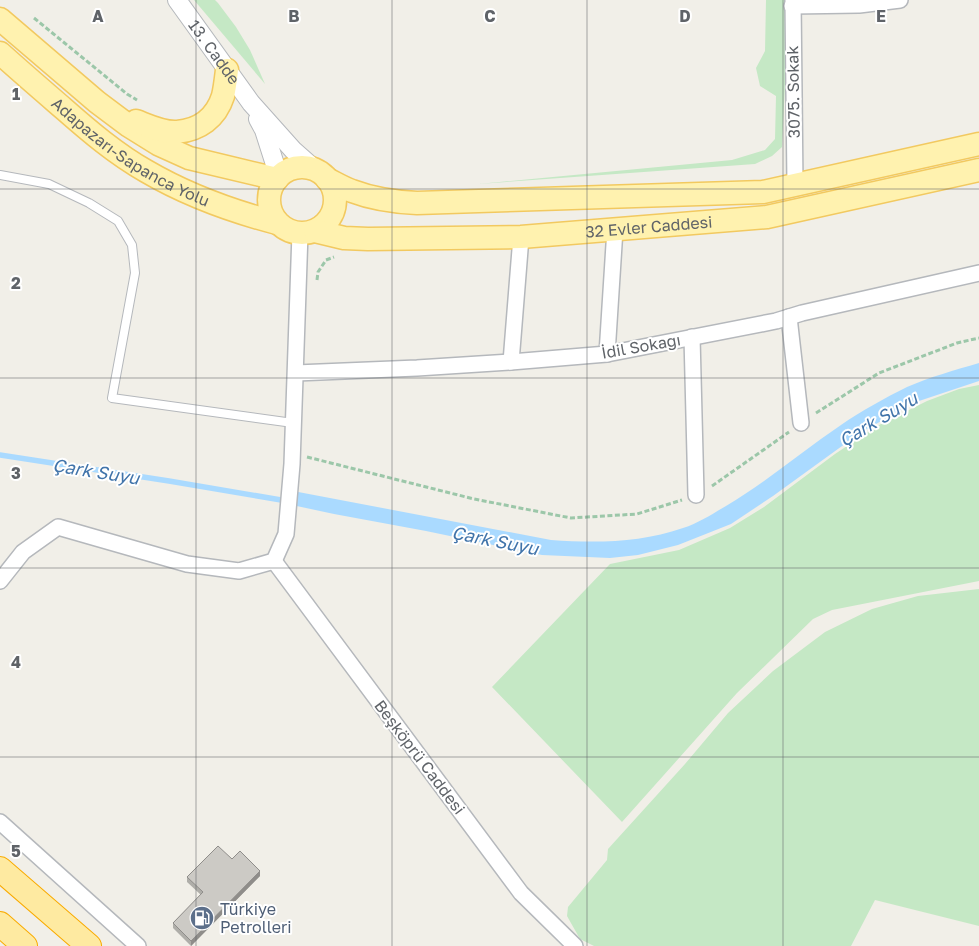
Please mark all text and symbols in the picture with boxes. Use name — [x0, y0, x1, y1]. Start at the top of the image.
text: A — [92, 6, 104, 26]
text: B — [288, 6, 300, 26]
text: C — [484, 6, 496, 26]
text: D — [679, 6, 691, 26]
text: E — [876, 6, 886, 26]
street label: 13. Cadde — [184, 16, 244, 88]
street label: 3075. Sokak — [782, 46, 804, 138]
text: 1 — [12, 84, 20, 104]
street label: Adapazarı-Sapanca Yolu — [48, 93, 212, 210]
street label: 32 Evler Caddesi — [584, 211, 713, 242]
text: 2 — [11, 273, 21, 293]
street label: İdil Sokağı — [600, 329, 682, 363]
water label: Çark Suyu — [835, 386, 922, 451]
water label: Çark Suyu — [51, 453, 142, 489]
text: 3 — [11, 463, 21, 483]
water label: Çark Suyu — [450, 521, 541, 559]
text: 4 — [11, 652, 21, 672]
street label: Beşköprü Caddesi — [370, 696, 470, 818]
text: 5 — [11, 841, 21, 861]
place label: Türkiye Petrolleri — [220, 899, 292, 937]
fuel station icon: Türkiye Petrolleri — [189, 905, 215, 931]

